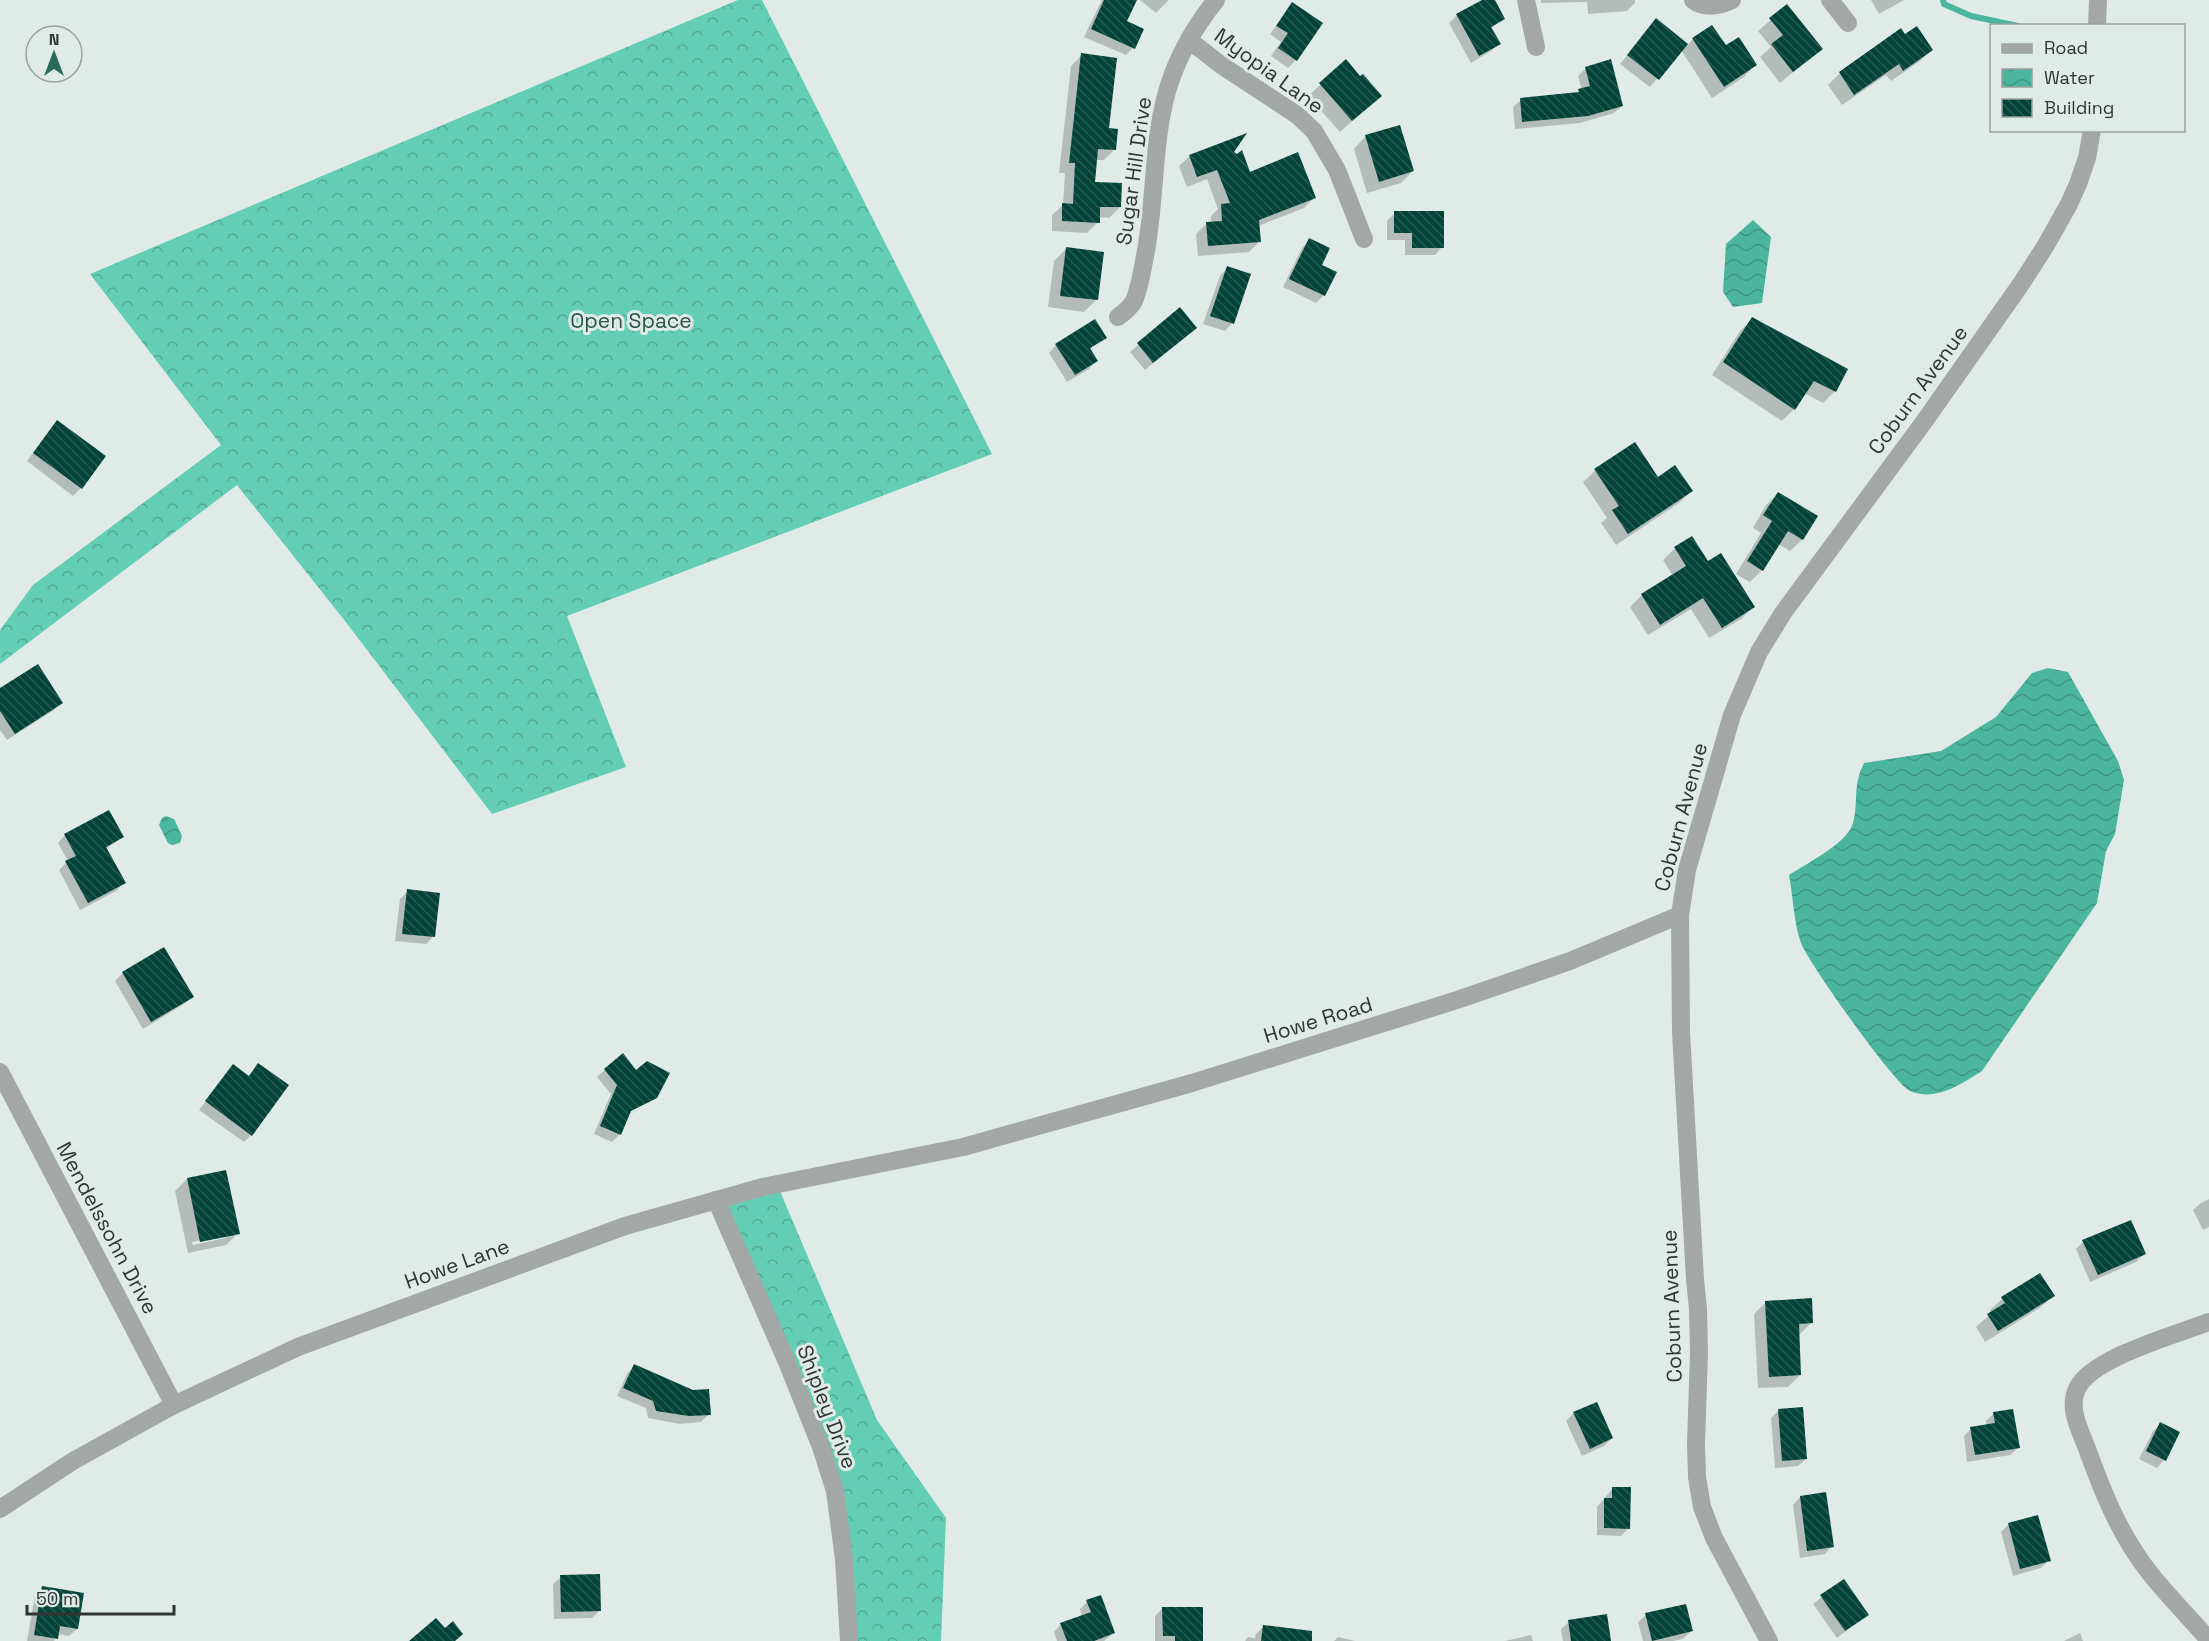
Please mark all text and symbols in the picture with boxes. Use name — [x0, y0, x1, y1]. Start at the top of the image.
street label: Myopia Lane — [1209, 22, 1329, 119]
north arrow — [24, 24, 84, 84]
legend — [1990, 24, 2185, 132]
text: N — [49, 29, 59, 50]
text: Road — [2044, 36, 2088, 59]
text: Water — [2044, 66, 2095, 89]
street label: Sugar Hill Drive — [1110, 95, 1157, 247]
text: Building — [2044, 96, 2114, 119]
park label: Open Space — [570, 307, 692, 334]
street label: Coburn Avenue — [1862, 320, 1973, 459]
street label: Coburn Avenue — [1648, 740, 1713, 894]
street label: Howe Road — [1260, 990, 1376, 1049]
street label: Mendelssohn Drive — [51, 1137, 164, 1318]
street label: Coburn Avenue — [1655, 1229, 1688, 1383]
street label: Howe Lane — [401, 1232, 513, 1295]
street label: Shipley Drive — [791, 1341, 863, 1473]
scale bar — [27, 1578, 174, 1616]
text: 50 m — [36, 1587, 78, 1610]

